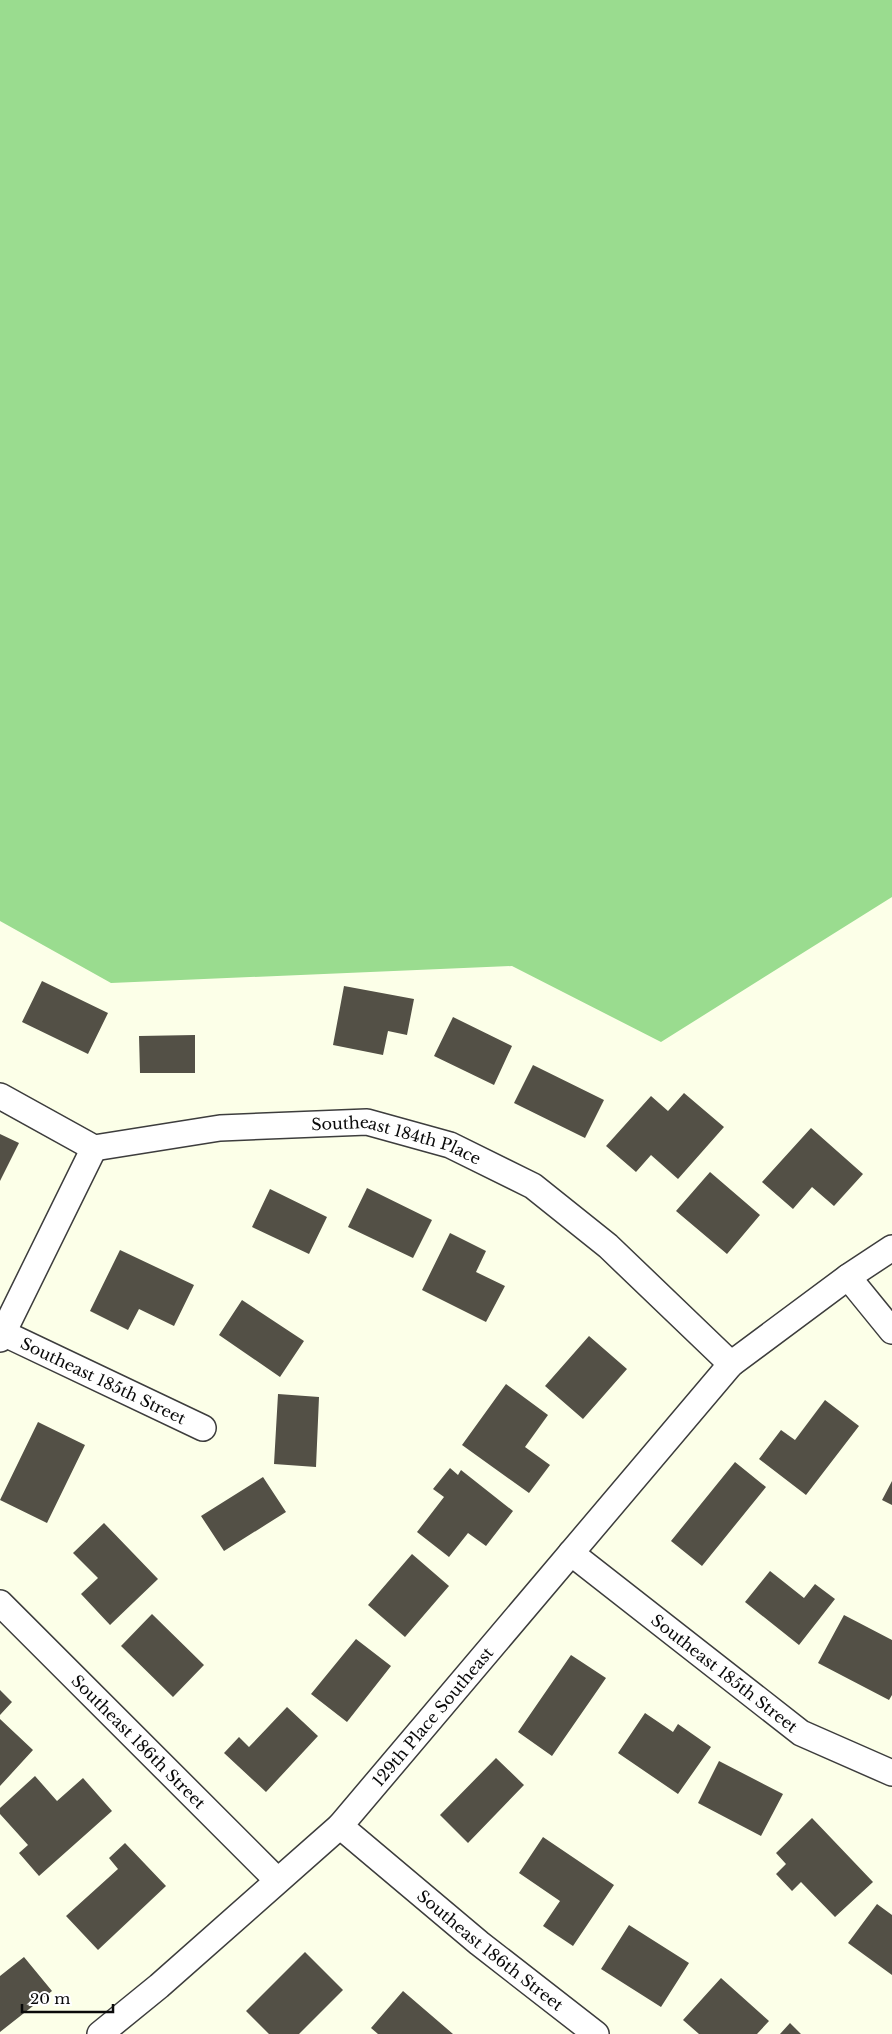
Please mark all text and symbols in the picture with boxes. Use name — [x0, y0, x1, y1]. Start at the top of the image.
street label: Southeast 184th Place — [311, 1112, 484, 1169]
street label: Southeast 185th Street — [18, 1333, 189, 1428]
street label: Southeast 185th Street — [647, 1610, 802, 1737]
street label: 129th Place Southeast — [368, 1643, 497, 1790]
street label: Southeast 186th Street — [67, 1670, 210, 1813]
street label: Southeast 186th Street — [413, 1885, 567, 2015]
scale bar — [22, 1982, 114, 2014]
text: 20 m — [30, 1989, 70, 2008]

